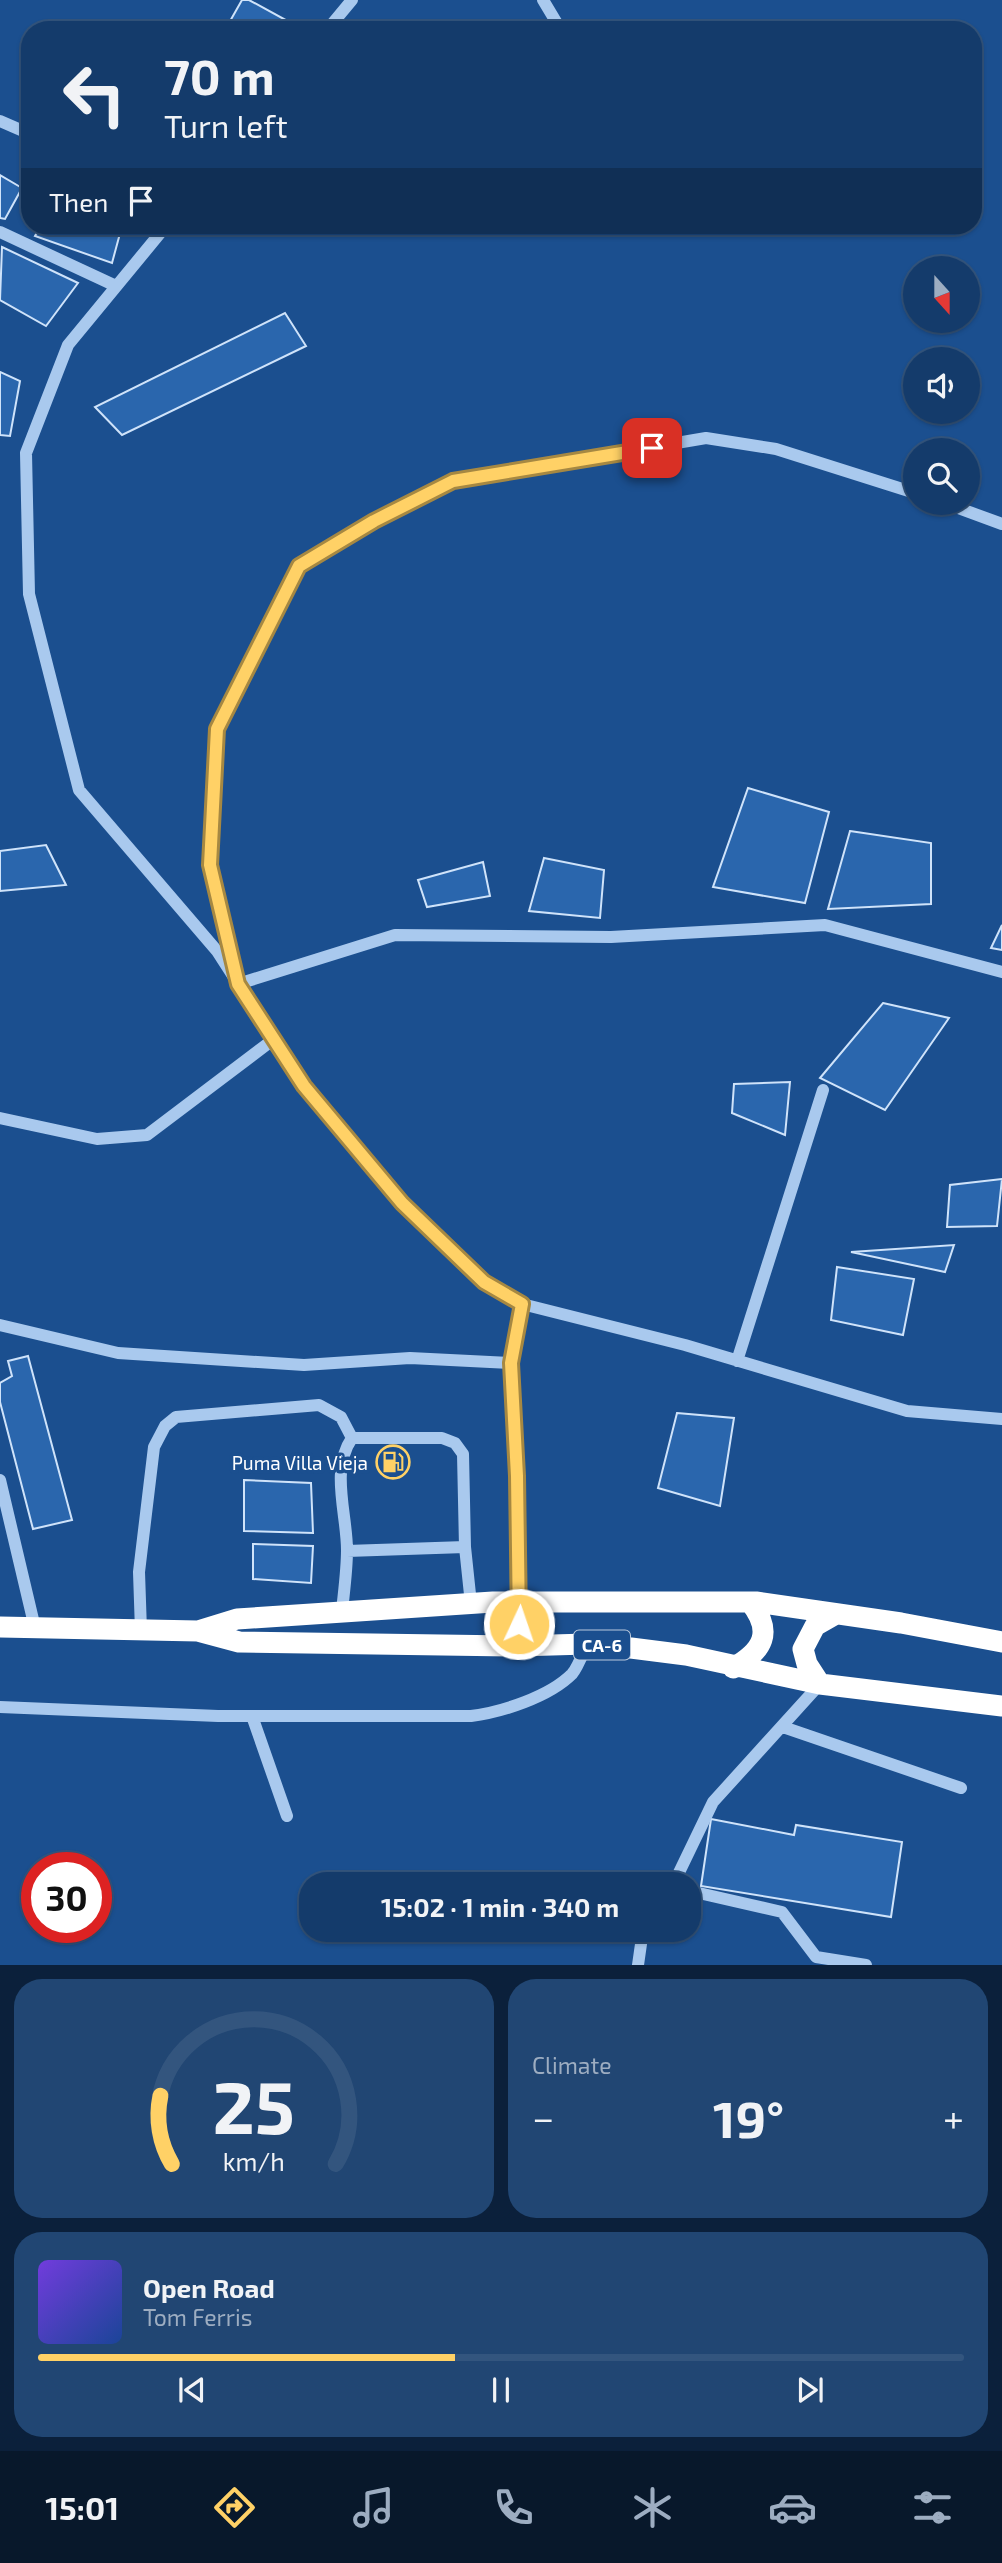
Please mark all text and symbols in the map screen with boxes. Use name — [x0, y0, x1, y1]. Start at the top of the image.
text: 70 m — [164, 46, 275, 105]
icon: left — [49, 49, 140, 140]
text: Turn left — [164, 106, 288, 144]
icon: arrive — [122, 182, 160, 220]
text: Then — [49, 186, 108, 217]
north arrow — [903, 256, 980, 332]
map controls — [903, 256, 980, 515]
button: sound — [903, 347, 980, 424]
pin — [622, 418, 682, 478]
icon: arrive — [633, 429, 671, 467]
button: search — [903, 438, 980, 515]
fuel station icon: Puma Villa Vieja — [374, 1443, 412, 1481]
place label: Puma Villa Vieja — [232, 1451, 368, 1474]
position arrow — [482, 1587, 556, 1661]
road number: CA-6 — [574, 1630, 630, 1660]
speed limit sign: 30 — [21, 1852, 112, 1943]
text: 15:02 · 1 min · 340 m — [381, 1891, 619, 1922]
text: Climate — [532, 2051, 612, 2079]
text: 25 — [213, 2062, 295, 2150]
text: 19° — [713, 2086, 784, 2148]
text: − — [532, 2094, 554, 2140]
text: + — [943, 2094, 964, 2140]
text: km/h — [223, 2146, 285, 2176]
text: Open Road — [143, 2272, 275, 2303]
text: Tom Ferris — [143, 2303, 252, 2331]
icon: previous — [173, 2371, 211, 2409]
icon: pause — [482, 2371, 520, 2409]
icon: next — [791, 2371, 829, 2409]
icon: directions — [210, 2483, 259, 2532]
icon: music — [349, 2483, 398, 2532]
icon: phone — [489, 2483, 538, 2532]
icon: climate — [628, 2483, 677, 2532]
icon: car — [768, 2483, 817, 2532]
icon: filters — [908, 2483, 957, 2532]
text: 15:01 — [45, 2488, 119, 2526]

